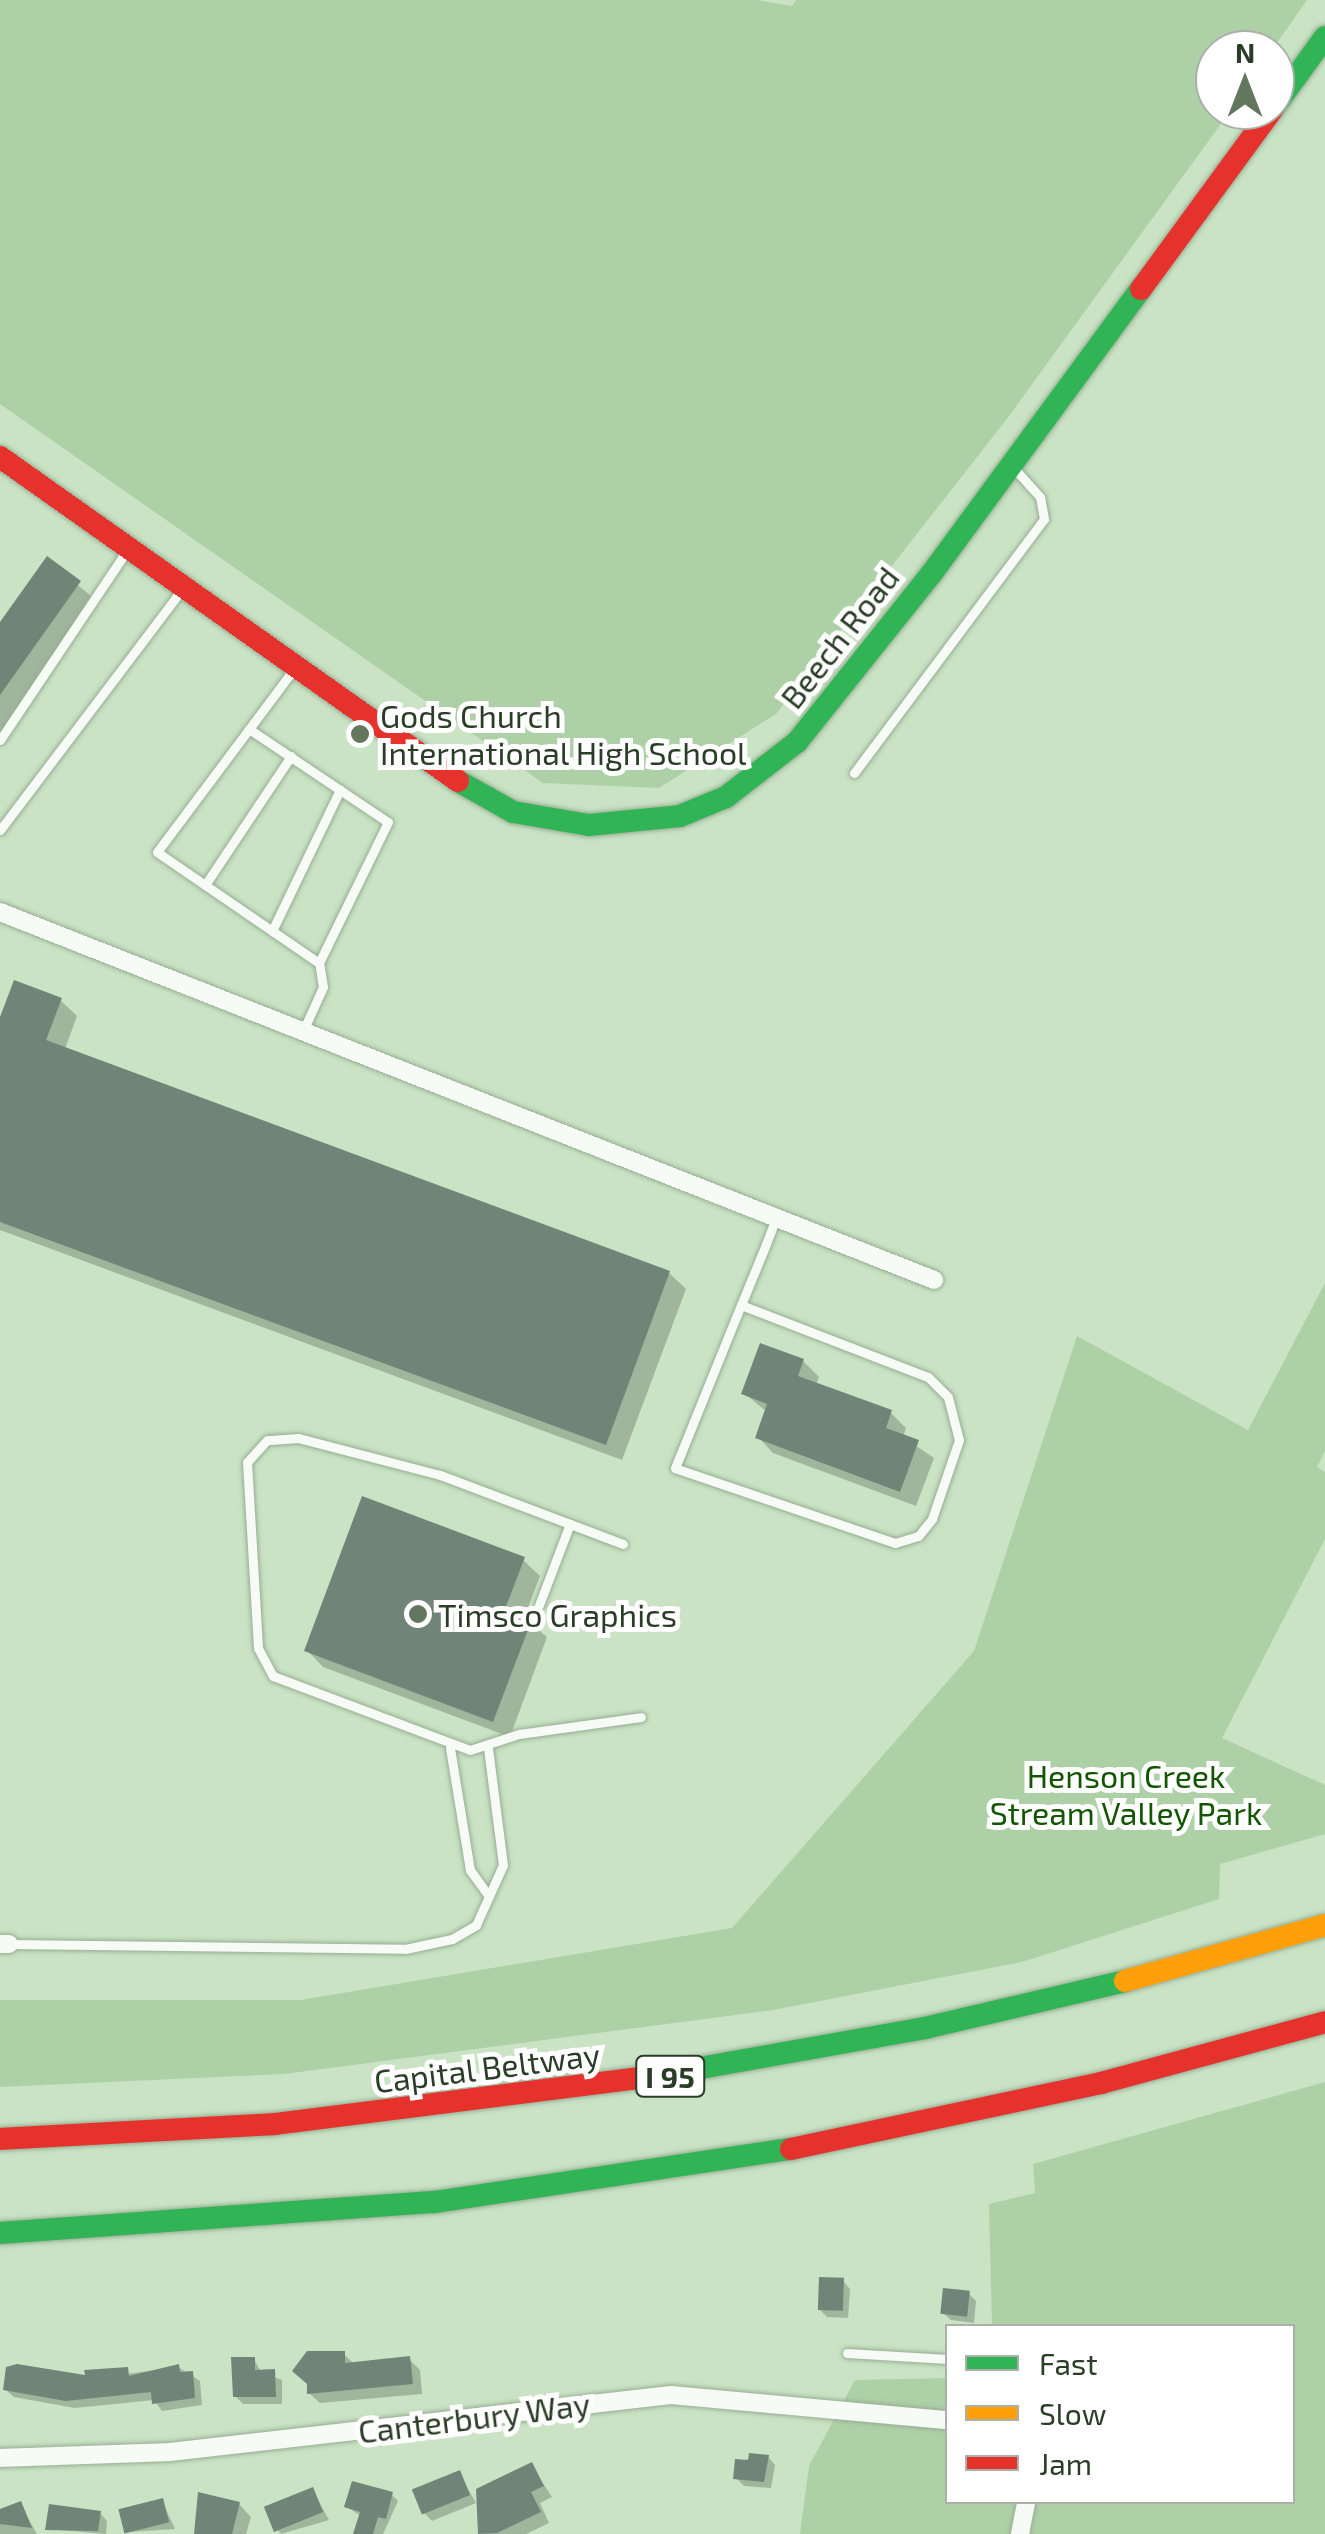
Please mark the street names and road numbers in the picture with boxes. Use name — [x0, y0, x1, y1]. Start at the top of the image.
street label: Beech Road — [772, 558, 906, 716]
street label: Capital Beltway — [372, 2034, 602, 2100]
road number: I 95 — [635, 2051, 705, 2101]
street label: Canterbury Way — [355, 2384, 593, 2450]

